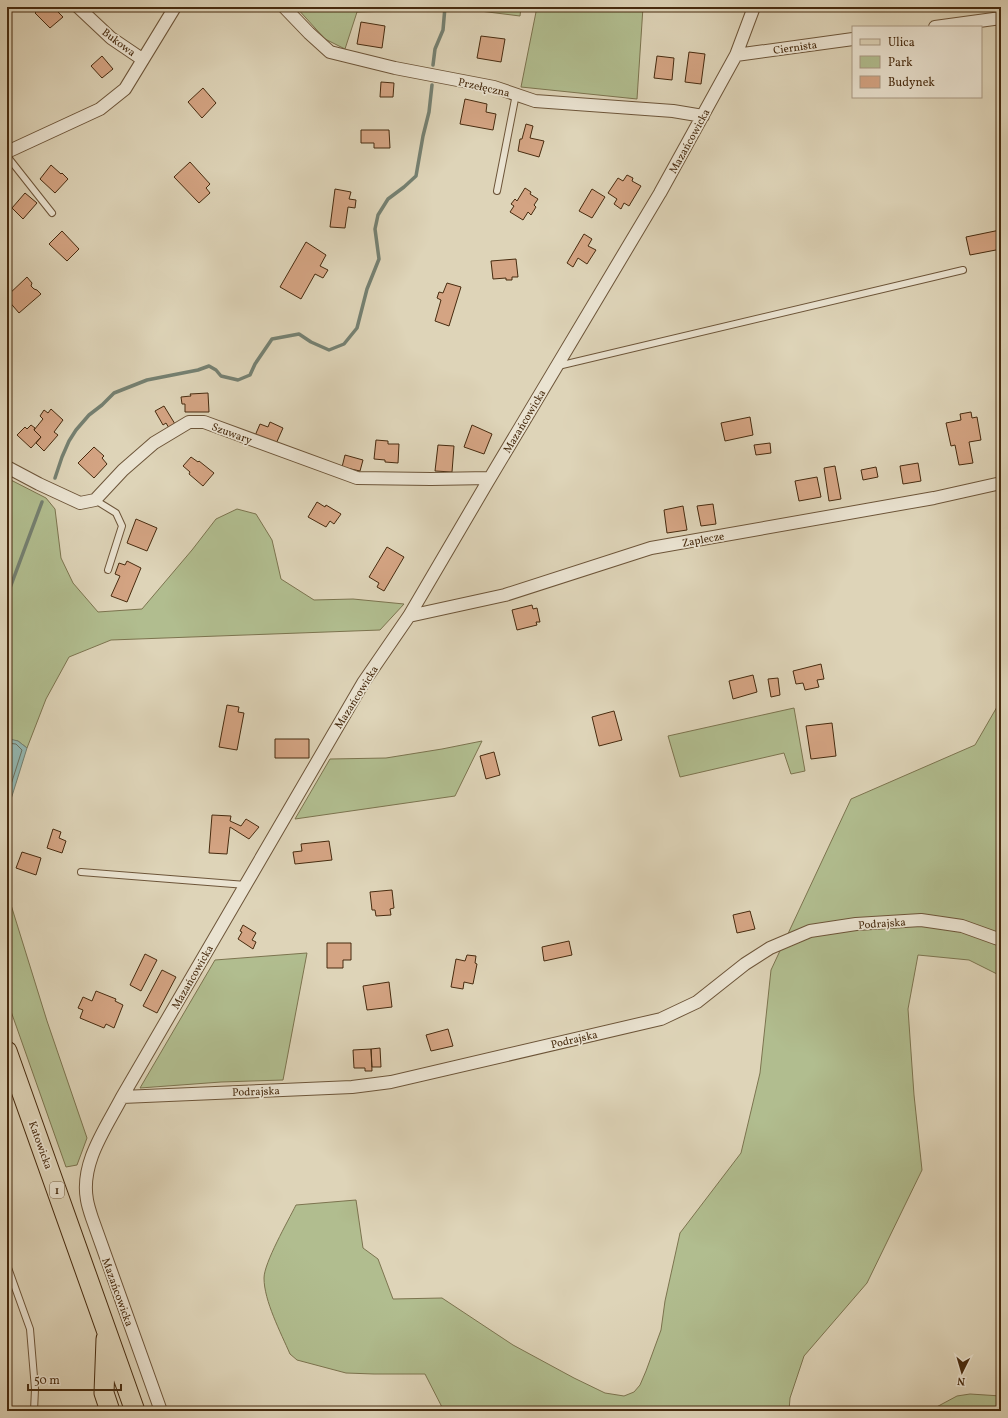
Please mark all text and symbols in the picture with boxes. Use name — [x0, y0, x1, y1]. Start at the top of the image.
street label: Bukowa — [98, 26, 138, 61]
legend — [852, 26, 982, 98]
text: Ulica — [888, 35, 915, 51]
street label: Ciernista — [772, 38, 819, 59]
text: Park — [888, 55, 913, 71]
street label: Przełęczna — [456, 75, 512, 102]
text: Budynek — [888, 75, 935, 91]
street label: Mazańcowicka — [666, 106, 715, 177]
street label: Mazańcowicka — [500, 387, 550, 456]
street label: Szuwary — [209, 420, 254, 449]
street label: Zaplecze — [681, 529, 726, 552]
street label: Mazańcowicka — [332, 663, 383, 732]
street label: Podrajska — [858, 915, 907, 934]
street label: Mazańcowicka — [169, 942, 218, 1013]
street label: Podrajska — [549, 1028, 600, 1053]
street label: Podrajska — [232, 1084, 281, 1101]
street label: Katowicka — [24, 1119, 55, 1172]
road number: 1 — [50, 1182, 64, 1198]
street label: Mazańcowicka — [97, 1256, 136, 1329]
north arrow — [942, 1352, 982, 1392]
scale bar — [28, 1366, 121, 1392]
text: 50 m — [34, 1373, 60, 1389]
text: N — [957, 1373, 966, 1388]

